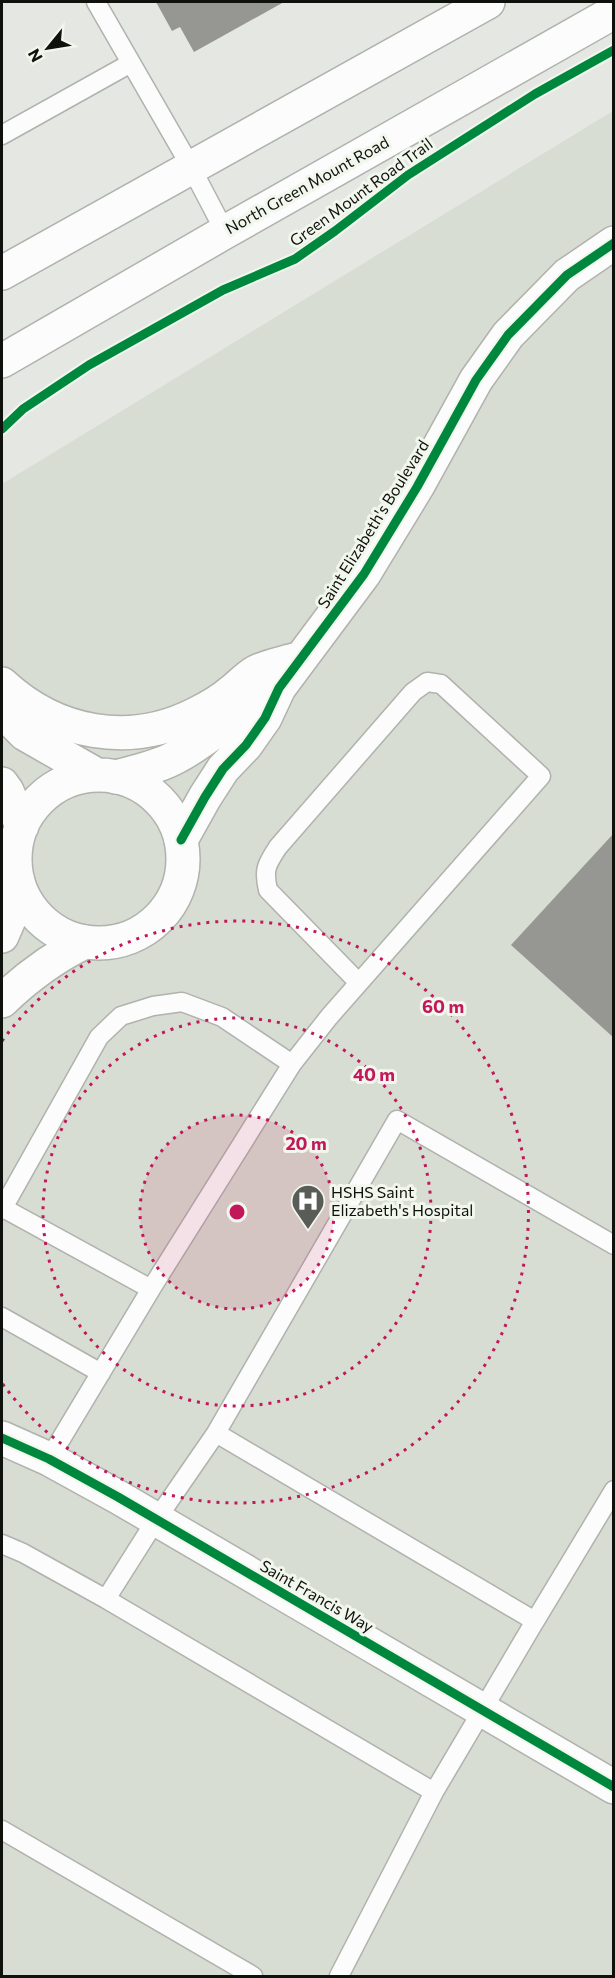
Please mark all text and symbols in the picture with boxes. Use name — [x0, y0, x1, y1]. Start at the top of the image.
north arrow — [18, 18, 78, 78]
text: N — [23, 46, 46, 66]
street label: North Green Mount Road — [222, 132, 392, 237]
street label: Green Mount Road Trail — [286, 133, 436, 250]
street label: Saint Elizabeth's Boulevard — [313, 436, 432, 611]
text: 60 m — [422, 995, 464, 1017]
text: 40 m — [353, 1063, 395, 1085]
text: 20 m — [285, 1132, 327, 1154]
place label: HSHS Saint Elizabeth's Hospital — [331, 1182, 473, 1219]
hospital icon: HSHS Saint Elizabeth's Hospital — [290, 1183, 326, 1230]
centre of rings — [227, 1202, 247, 1222]
street label: Saint Francis Way — [257, 1555, 377, 1636]

